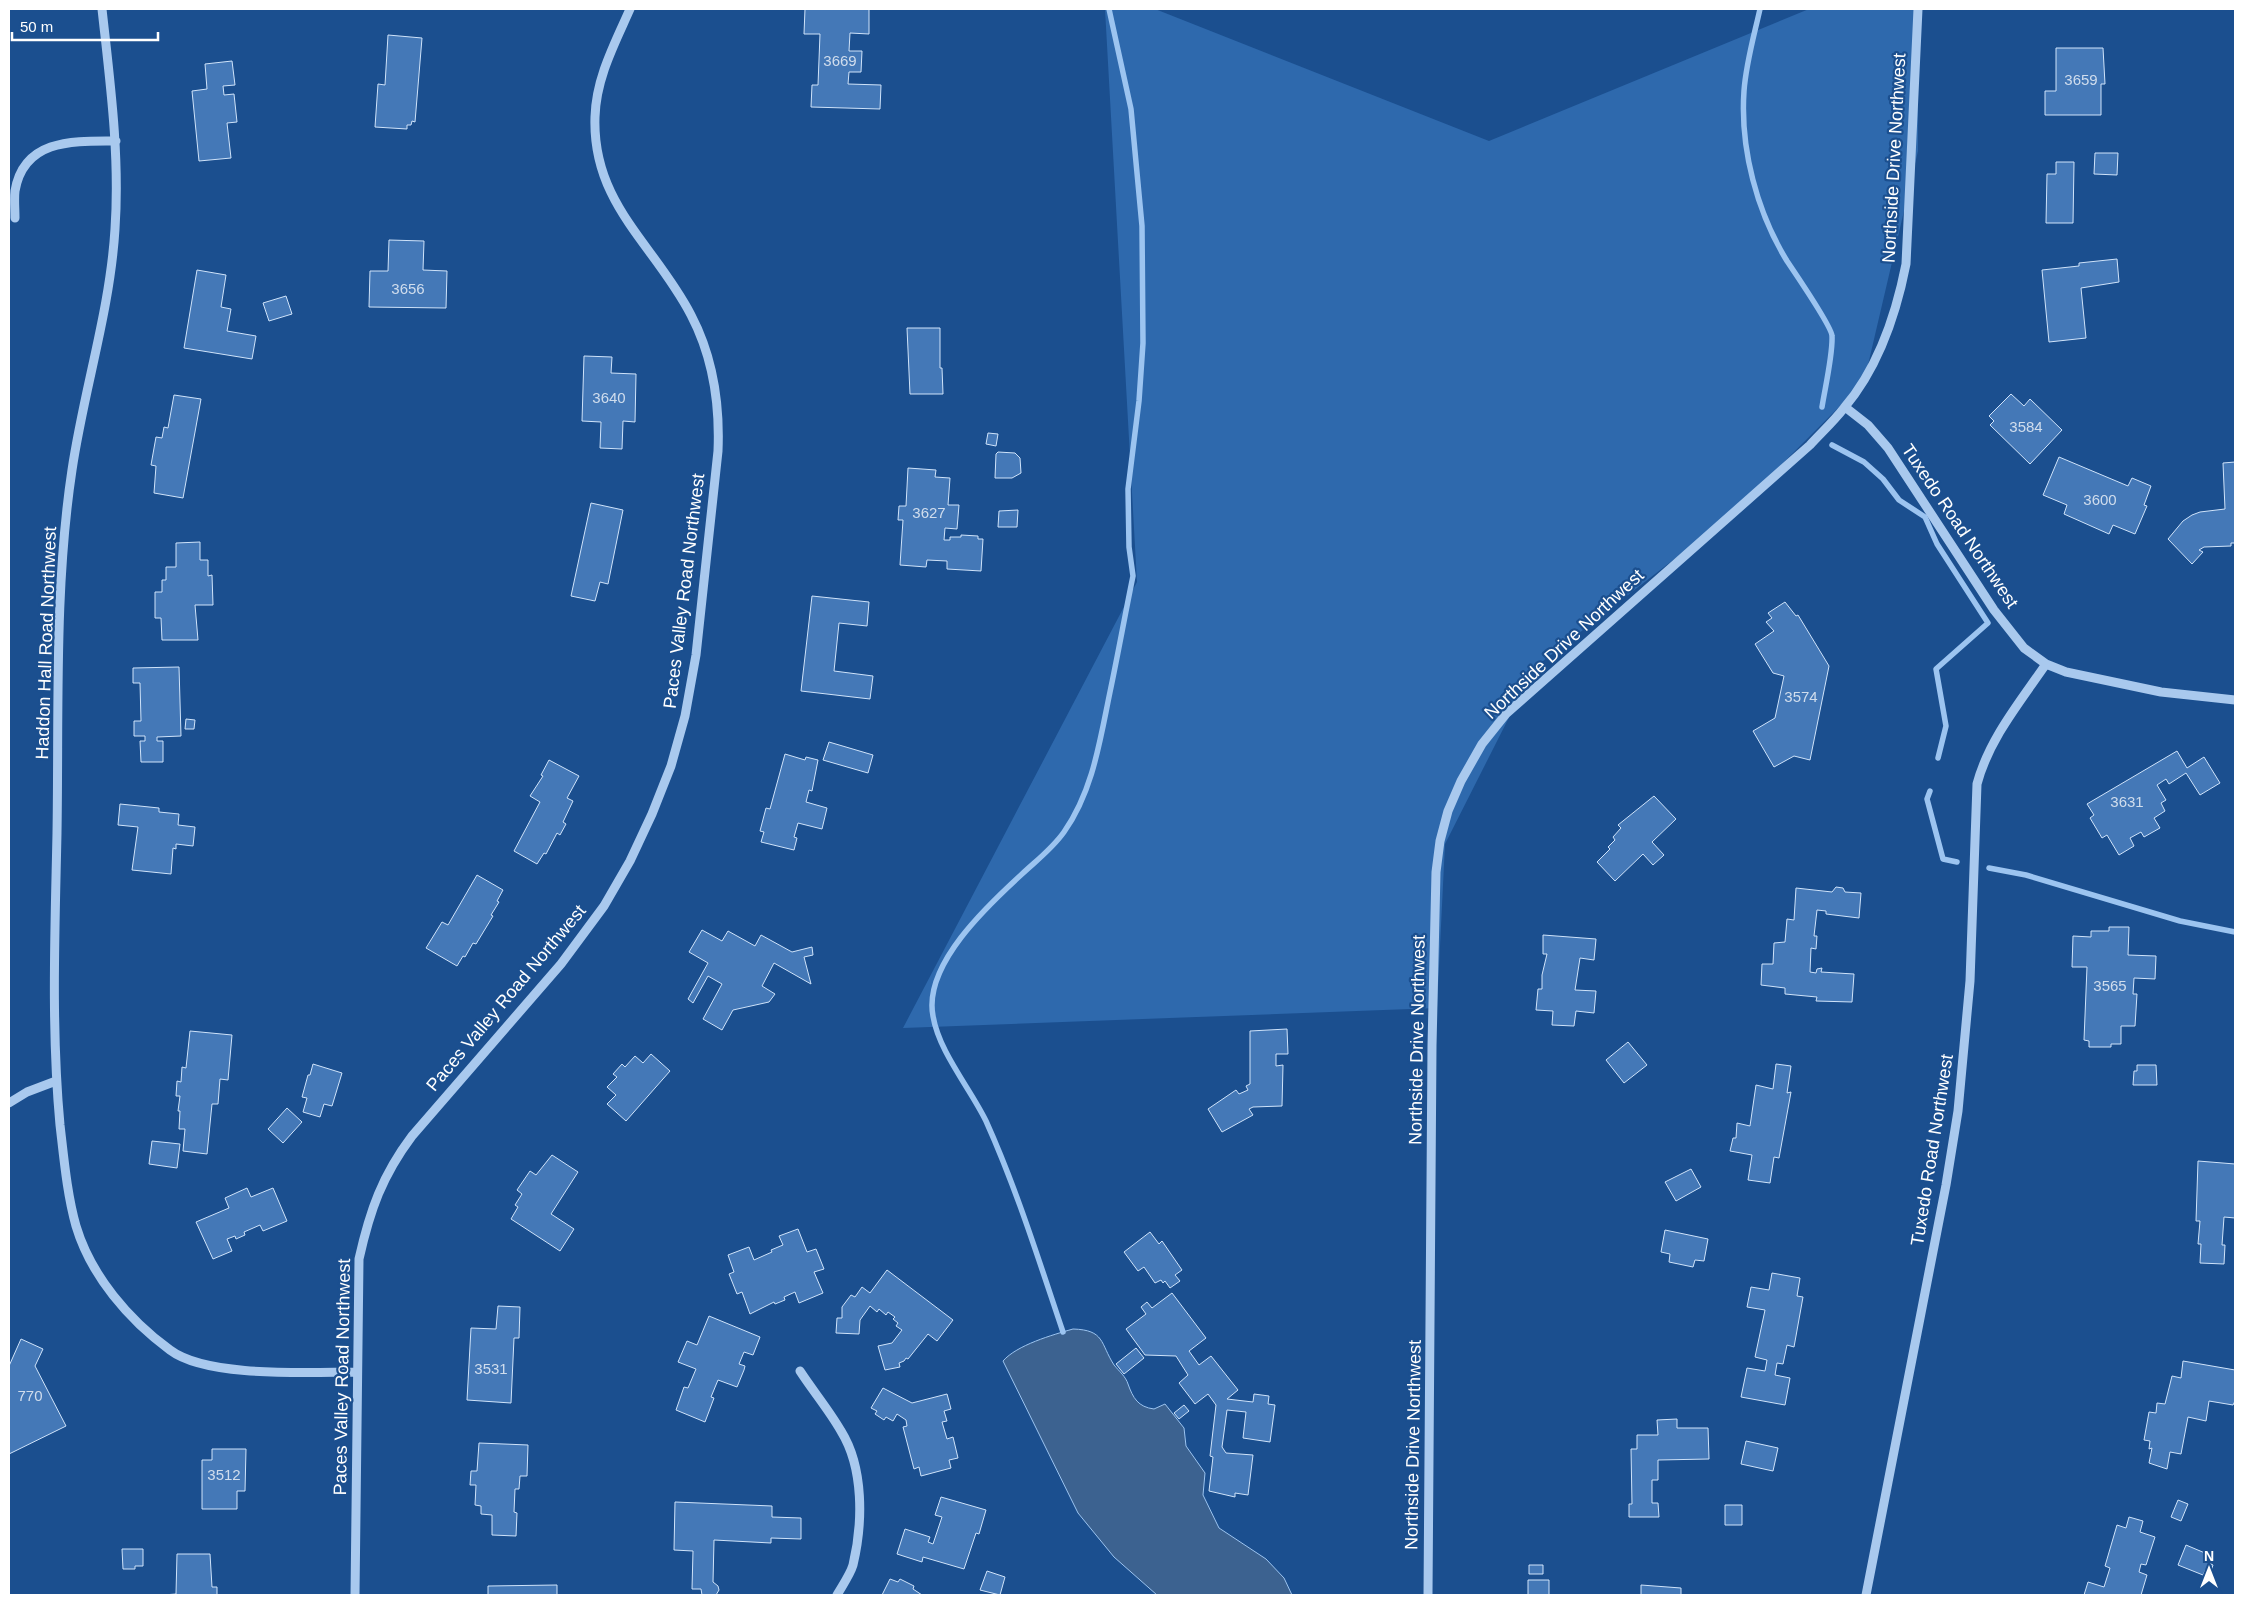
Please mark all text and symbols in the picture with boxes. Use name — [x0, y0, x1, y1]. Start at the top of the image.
scale bar — [12, 10, 159, 42]
text: 50 m — [20, 18, 53, 35]
house number: 3669 — [823, 52, 857, 69]
street label: Northside Drive Northwest — [1879, 53, 1909, 263]
house number: 3659 — [2064, 71, 2098, 88]
house number: 3656 — [391, 280, 425, 297]
house number: 3640 — [592, 389, 626, 406]
house number: 3584 — [2009, 418, 2043, 435]
street label: Tuxedo Road Northwest — [1898, 440, 2022, 612]
street label: Paces Valley Road Northwest — [660, 472, 708, 710]
house number: 3600 — [2083, 491, 2117, 508]
house number: 3627 — [912, 504, 946, 521]
street label: Haddon Hall Road Northwest — [32, 526, 60, 760]
street label: Northside Drive Northwest — [1480, 565, 1648, 723]
house number: 3574 — [1784, 688, 1818, 705]
house number: 3631 — [2110, 793, 2144, 810]
street label: Paces Valley Road Northwest — [422, 901, 590, 1095]
street label: Northside Drive Northwest — [1405, 935, 1429, 1145]
house number: 3565 — [2093, 977, 2127, 994]
street label: Tuxedo Road Northwest — [1907, 1053, 1957, 1247]
street label: Paces Valley Road Northwest — [330, 1258, 354, 1496]
street label: Northside Drive Northwest — [1401, 1340, 1425, 1550]
house number: 3531 — [474, 1360, 508, 1377]
house number: 770 — [17, 1387, 43, 1404]
house number: 3512 — [207, 1466, 241, 1483]
north arrow — [2184, 1544, 2234, 1594]
text: N — [2204, 1548, 2214, 1564]

